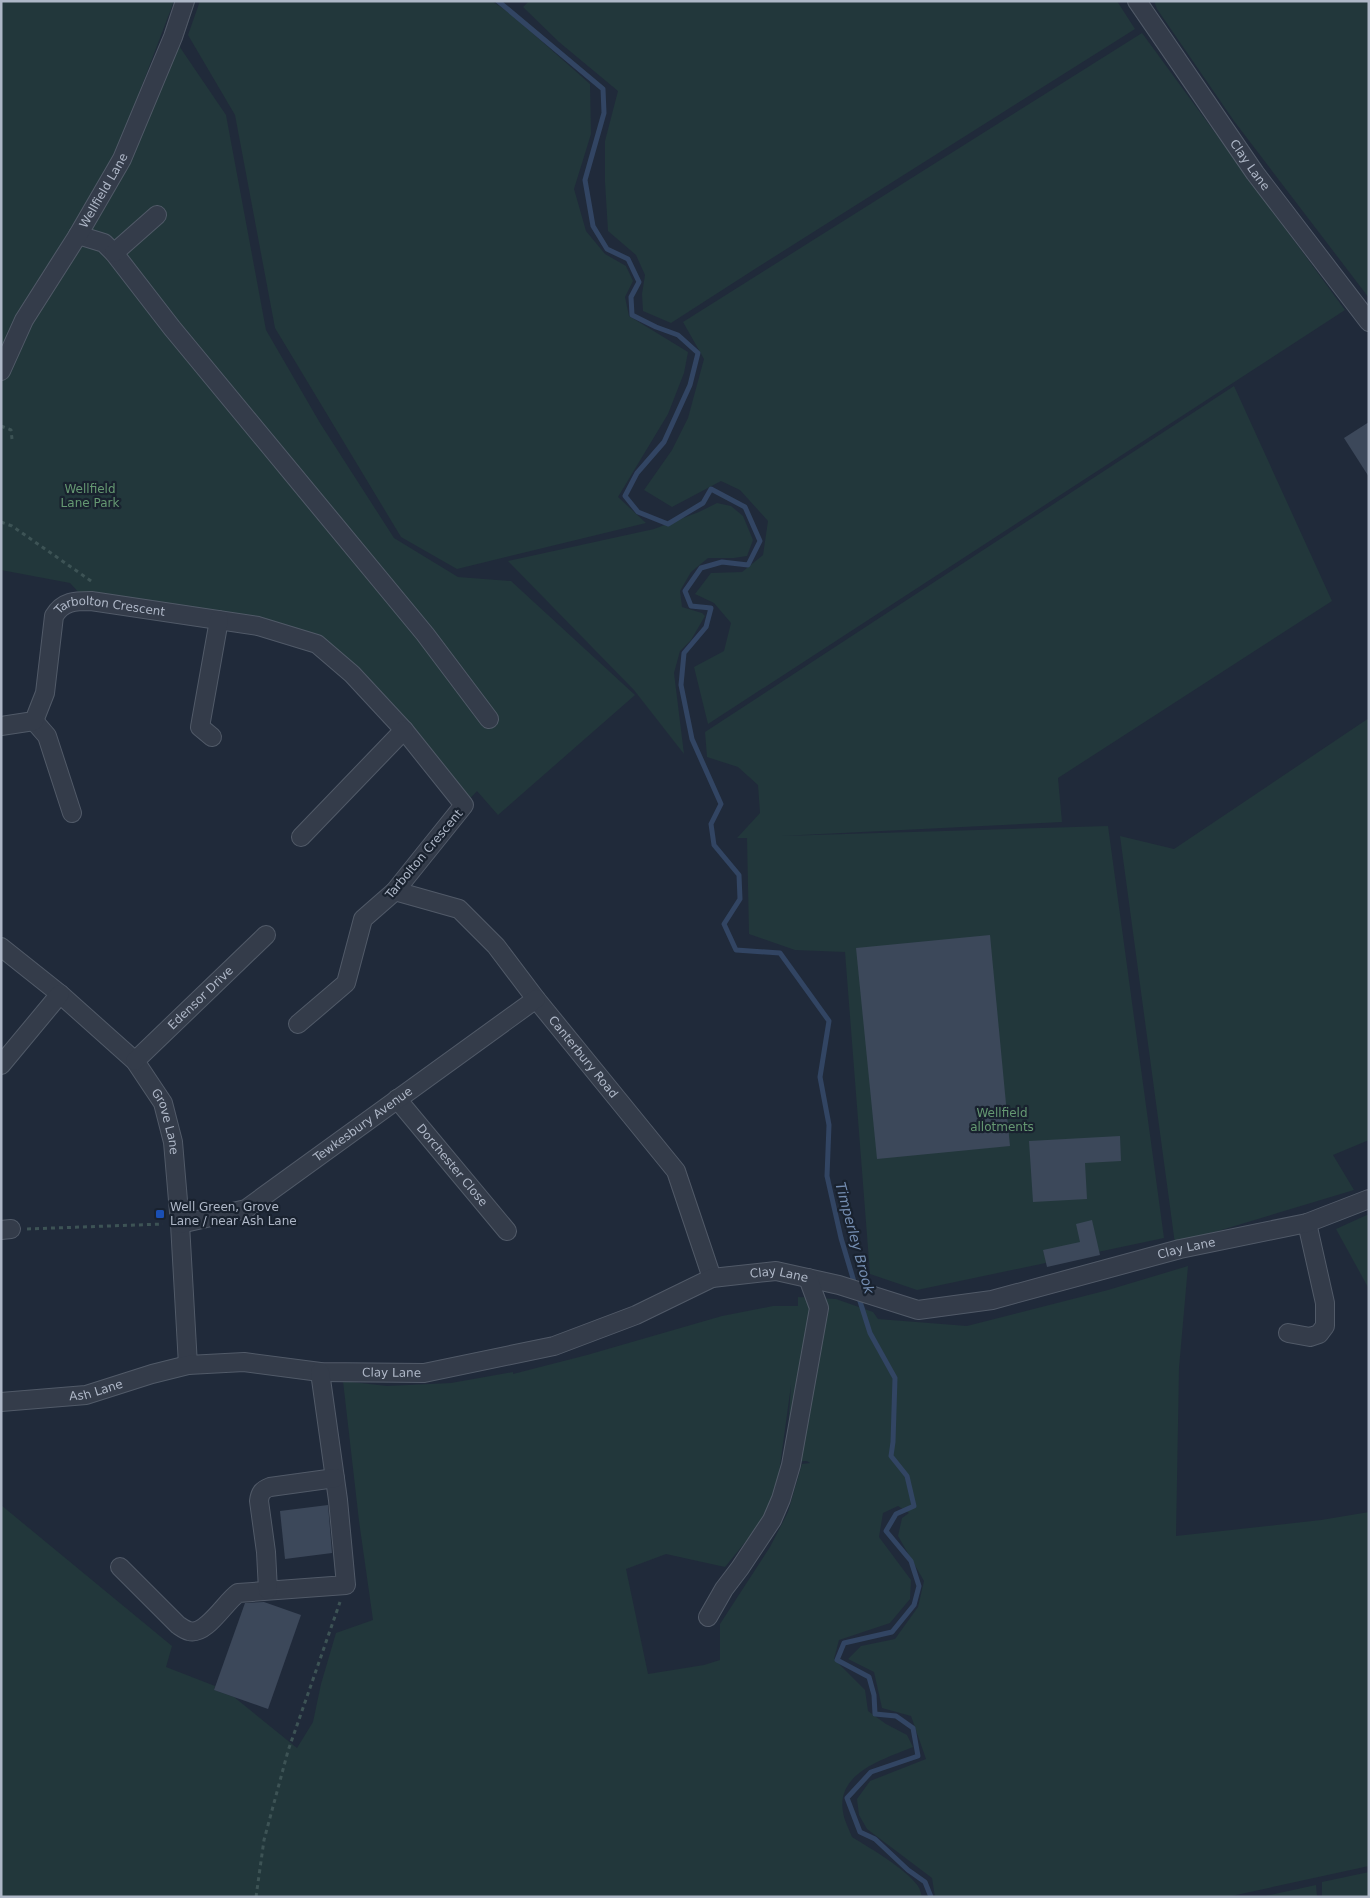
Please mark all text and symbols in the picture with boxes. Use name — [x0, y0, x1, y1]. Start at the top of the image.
street label: Clay Lane — [1227, 137, 1273, 193]
street label: Wellfield Lane — [77, 151, 131, 230]
park label: Wellfield Lane Park — [61, 482, 119, 510]
street label: Tarbolton Crescent — [51, 594, 166, 619]
street label: Tarbolton Crescent — [382, 806, 466, 902]
street label: Edensor Drive — [165, 964, 236, 1032]
street label: Canterbury Road — [546, 1013, 621, 1101]
street label: Tewkesbury Avenue — [310, 1084, 415, 1165]
street label: Grove Lane — [148, 1086, 181, 1155]
park label: Wellfield allotments — [970, 1106, 1034, 1134]
street label: Dorchester Close — [414, 1121, 490, 1209]
water label: Timperley Brook — [832, 1180, 878, 1297]
place label: Well Green, Grove Lane / near Ash Lane — [170, 1200, 297, 1228]
marker: Well Green, Grove Lane / near Ash Lane — [154, 1208, 166, 1220]
street label: Clay Lane — [1156, 1235, 1217, 1262]
street label: Clay Lane — [749, 1264, 810, 1285]
street label: Clay Lane — [362, 1365, 421, 1380]
street label: Ash Lane — [69, 1377, 125, 1403]

